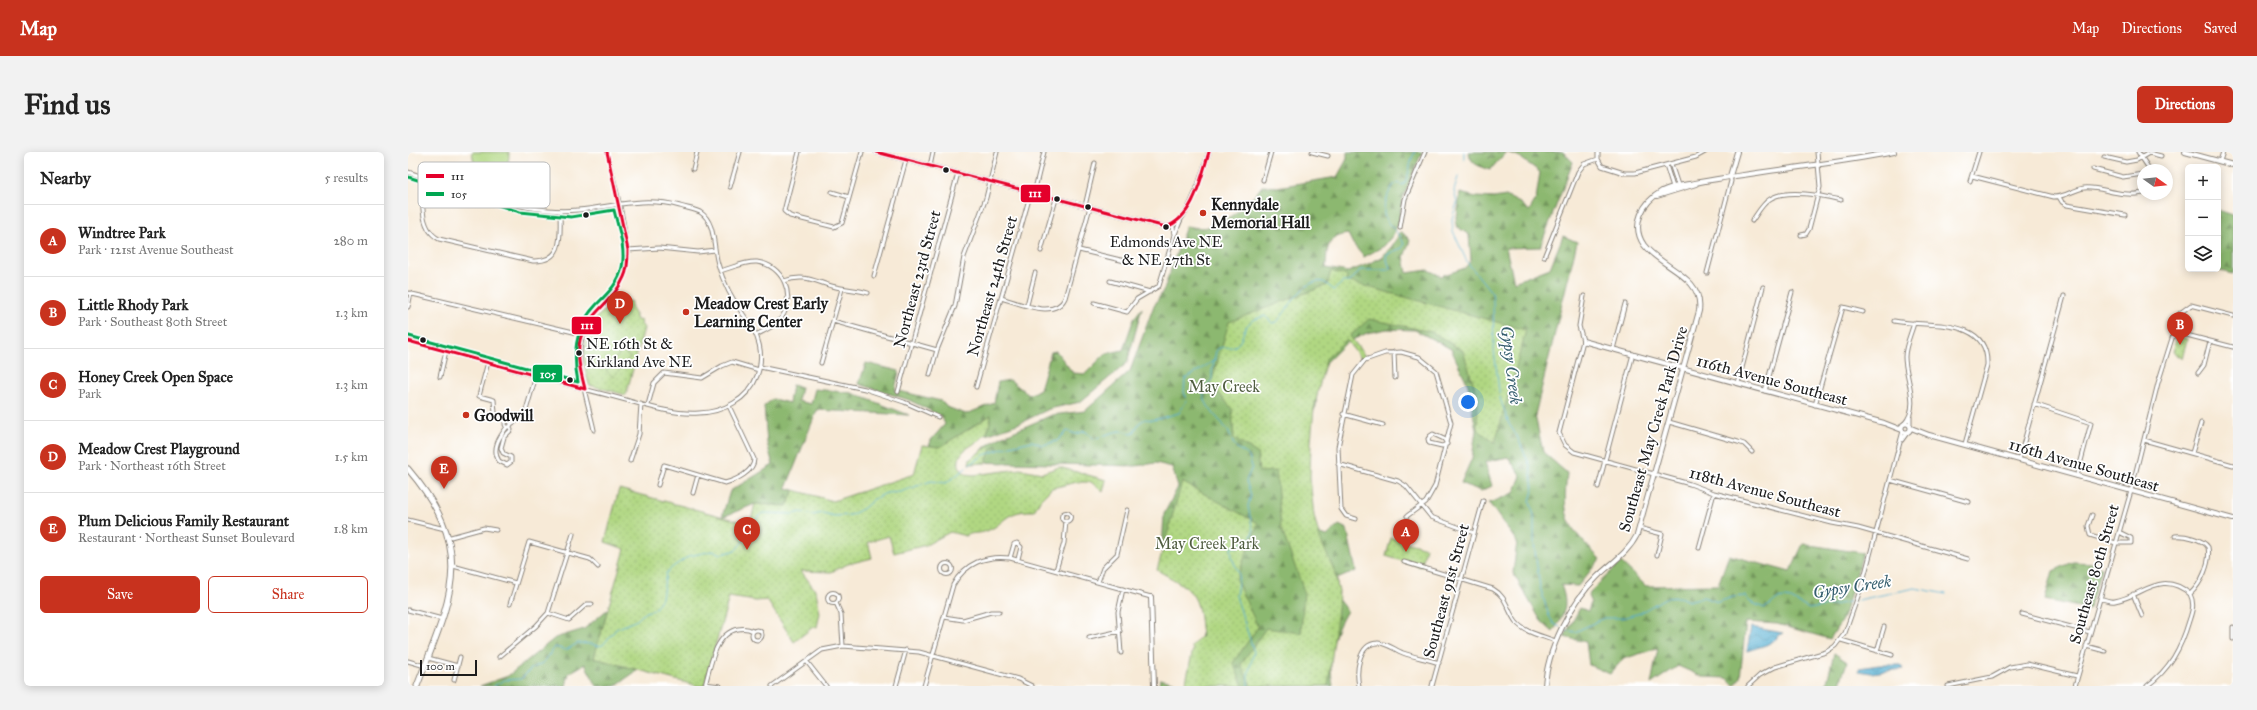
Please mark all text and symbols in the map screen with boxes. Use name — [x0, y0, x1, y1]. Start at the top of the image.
text: Map — [20, 17, 57, 40]
text: Map — [2072, 20, 2099, 37]
text: Directions — [2121, 20, 2182, 37]
text: Saved — [2204, 20, 2237, 37]
button: Directions — [2137, 86, 2233, 123]
text: Find us — [24, 87, 110, 122]
legend — [418, 162, 550, 208]
north arrow — [2137, 164, 2173, 200]
map controls — [2185, 164, 2221, 272]
button: + — [2185, 164, 2221, 200]
unlabelled marker — [941, 165, 951, 175]
text: Nearby — [40, 168, 91, 189]
text: 5 results — [324, 170, 368, 186]
text: 111 — [451, 170, 464, 183]
line badge: 111 — [1020, 184, 1051, 203]
text: 111 — [1028, 187, 1042, 200]
text: 105 — [451, 188, 467, 201]
unlabelled marker — [1052, 194, 1062, 204]
place label: Kennydale Memorial Hall — [1211, 195, 1310, 232]
button: − — [2185, 200, 2221, 236]
unlabelled marker — [1083, 202, 1093, 212]
street label: Northeast 23rd Street — [889, 208, 945, 350]
marker: Kennydale Memorial Hall — [1198, 208, 1208, 218]
unlabelled marker — [581, 210, 591, 220]
street label: Northeast 24th Street — [963, 213, 1021, 358]
marker: Edmonds Ave NE & NE 27th St — [1161, 222, 1171, 232]
text: Windtree Park — [78, 224, 166, 242]
text: A — [49, 233, 57, 249]
text: 280 m — [333, 233, 368, 249]
place label: Edmonds Ave NE & NE 27th St — [1110, 233, 1222, 269]
button: layers — [2185, 236, 2221, 272]
text: Park · 121st Avenue Southeast — [78, 242, 234, 258]
pin: D — [607, 291, 633, 324]
place label: Meadow Crest Early Learning Center — [694, 294, 829, 332]
text: Little Rhody Park — [78, 296, 189, 314]
text: B — [49, 305, 57, 321]
text: 1.3 km — [335, 305, 368, 321]
marker: Meadow Crest Early Learning Center — [681, 307, 691, 317]
pin: B — [2167, 312, 2193, 345]
text: Park · Southeast 80th Street — [78, 314, 227, 330]
line badge: 111 — [571, 316, 602, 335]
text: 111 — [580, 319, 594, 332]
water label: Gypsy Creek — [1496, 324, 1526, 406]
street label: Southeast May Creek Park Drive — [1614, 324, 1692, 534]
unlabelled marker — [418, 335, 428, 345]
place label: NE 16th St & Kirkland Ave NE — [586, 335, 692, 371]
marker: NE 16th St & Kirkland Ave NE — [574, 348, 584, 358]
street label: 116th Avenue Southeast — [1694, 351, 1850, 409]
line badge: 105 — [532, 364, 563, 383]
text: Honey Creek Open Space — [78, 368, 233, 386]
text: 105 — [540, 368, 557, 381]
unlabelled marker — [565, 375, 575, 385]
text: C — [49, 377, 57, 393]
text: 1.3 km — [335, 377, 368, 393]
park label: May Creek — [1188, 377, 1260, 396]
text: Park — [78, 386, 102, 402]
your location — [1458, 392, 1478, 412]
place label: Goodwill — [474, 406, 534, 425]
marker: Goodwill — [461, 410, 471, 420]
street label: 116th Avenue Southeast — [2007, 434, 2162, 496]
text: Meadow Crest Playground — [78, 440, 240, 458]
text: D — [48, 449, 58, 465]
text: 1.5 km — [335, 449, 368, 465]
pin: E — [431, 456, 457, 489]
text: Park · Northeast 16th Street — [78, 458, 226, 474]
street label: 118th Avenue Southeast — [1687, 463, 1843, 521]
street label: Southeast 80th Street — [2065, 502, 2123, 646]
text: Plum Delicious Family Restaurant — [78, 512, 289, 530]
pin: C — [734, 517, 760, 550]
pin: A — [1393, 519, 1419, 552]
text: E — [48, 521, 58, 537]
text: 1.8 km — [333, 521, 368, 537]
street label: Southeast 91st Street — [1419, 521, 1473, 660]
text: Restaurant · Northeast Sunset Boulevard — [78, 530, 295, 546]
park label: May Creek Park — [1155, 534, 1260, 553]
water label: Gypsy Creek — [1811, 570, 1893, 604]
button: Save — [40, 576, 200, 613]
button: Share — [208, 576, 368, 613]
scale bar — [420, 658, 477, 677]
text: 100 m — [426, 660, 455, 673]

